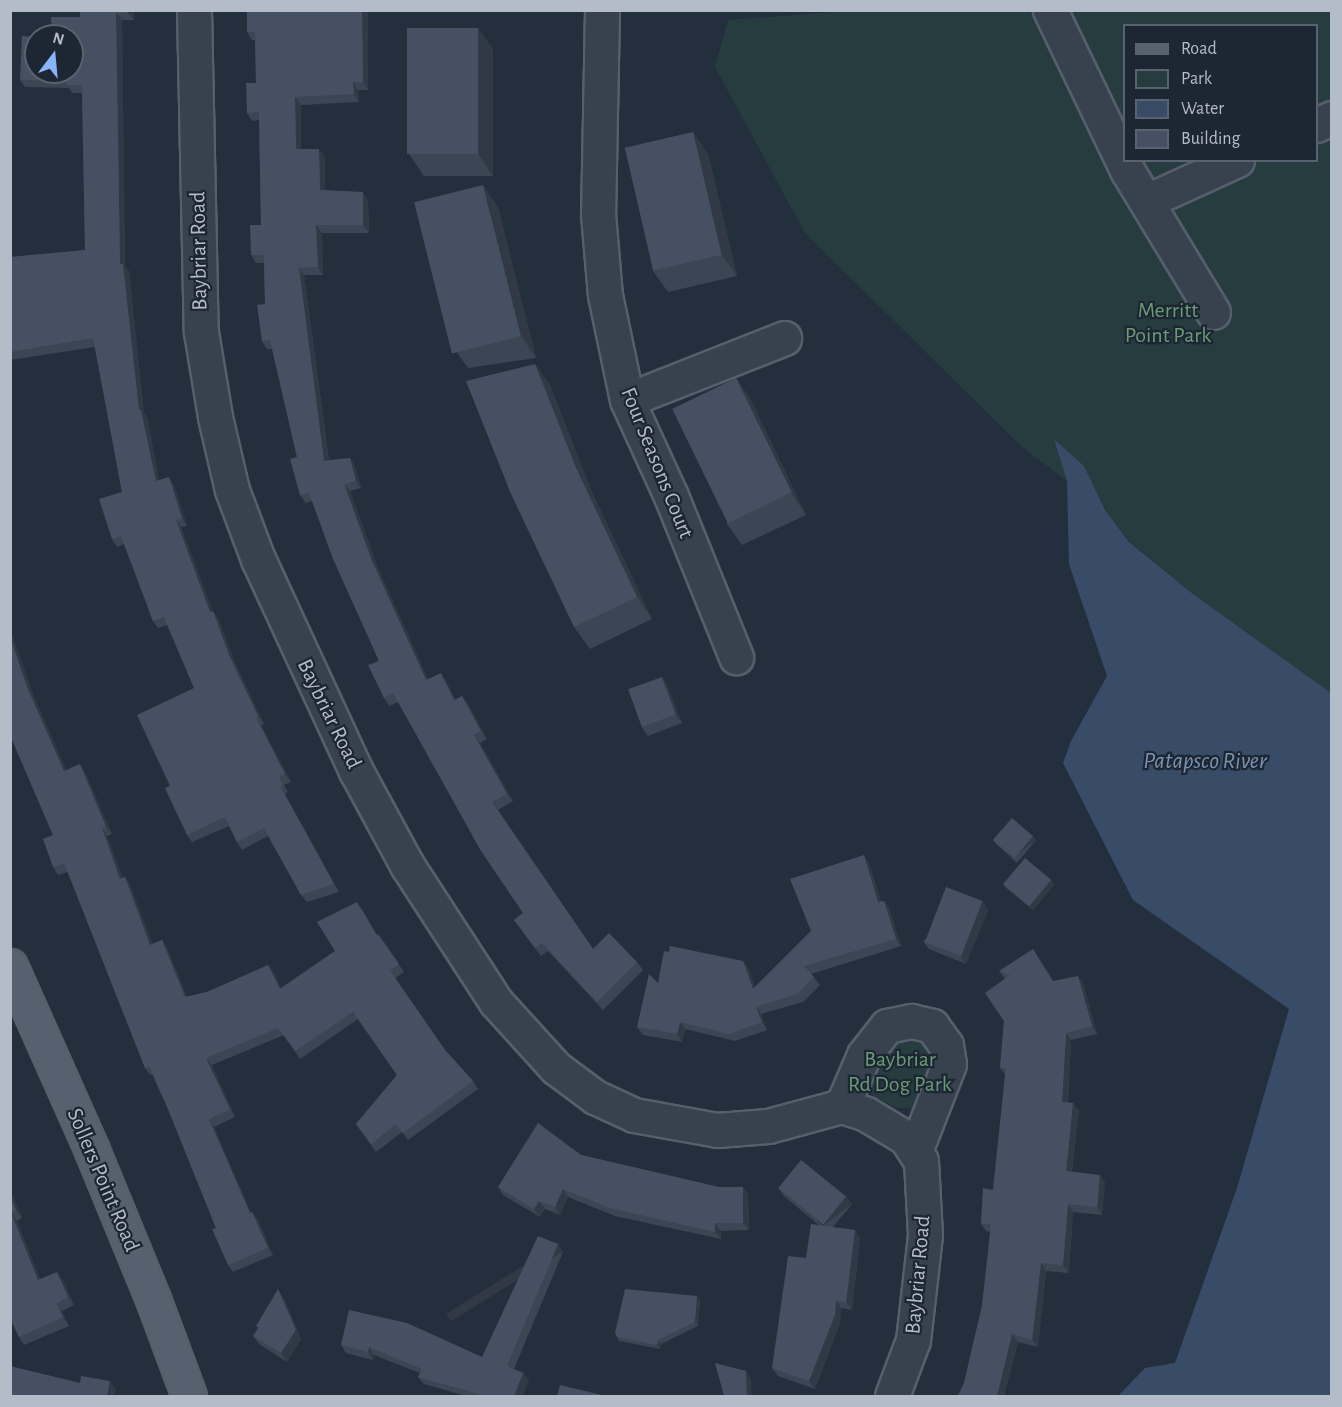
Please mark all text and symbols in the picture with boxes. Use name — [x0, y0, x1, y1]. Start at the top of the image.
north arrow — [24, 24, 84, 84]
legend — [1123, 24, 1318, 162]
text: N — [51, 29, 66, 48]
text: Road — [1181, 40, 1217, 58]
text: Park — [1181, 70, 1212, 88]
text: Water — [1181, 100, 1224, 118]
text: Building — [1181, 130, 1240, 148]
street label: Baybriar Road — [185, 191, 213, 311]
park label: Merritt Point Park — [1125, 297, 1211, 348]
street label: Four Seasons Court — [615, 384, 699, 542]
street label: Baybriar Road — [291, 655, 367, 773]
water label: Patapsco River — [1143, 748, 1267, 776]
park label: Baybriar Rd Dog Park — [848, 1046, 952, 1098]
street label: Sollers Point Road — [61, 1104, 145, 1256]
street label: Baybriar Road — [900, 1215, 936, 1335]

